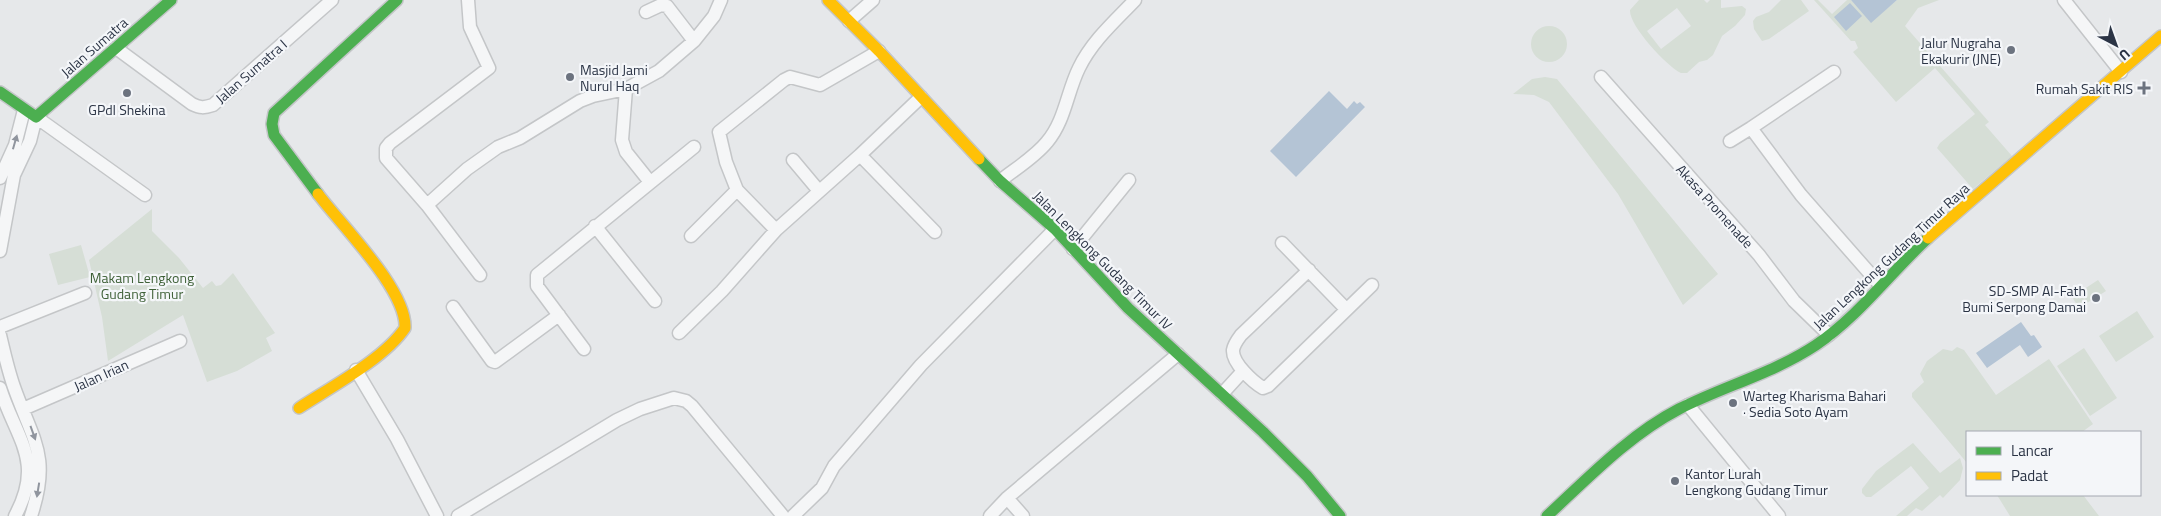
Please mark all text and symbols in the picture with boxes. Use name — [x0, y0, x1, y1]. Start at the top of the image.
street label: Jalan Sumatra — [56, 12, 132, 82]
north arrow — [2091, 20, 2141, 70]
place label: Jalur Nugraha Ekakurir (JNE) — [1921, 32, 2001, 69]
street label: Jalan Sumatra I — [211, 34, 291, 108]
marker: Jalur Nugraha Ekakurir (JNE) — [2005, 44, 2017, 56]
text: U — [2115, 44, 2135, 66]
place label: Masjid Jami Nurul Haq — [580, 59, 648, 96]
marker: Masjid Jami Nurul Haq — [564, 71, 576, 83]
place label: Rumah Sakit RIS — [2036, 78, 2133, 99]
marker: Rumah Sakit RIS — [2137, 81, 2151, 95]
marker: GPdI Shekina — [121, 87, 133, 99]
place label: GPdI Shekina — [88, 99, 166, 120]
one-way arrow — [11, 135, 19, 150]
street label: Akasa Promenade — [1671, 159, 1759, 253]
street label: Jalan Lengkong Gudang Timur Raya — [1808, 178, 1974, 334]
street label: Jalan Lengkong Gudang Timur IV — [1029, 186, 1177, 334]
park label: Makam Lengkong Gudang Timur — [90, 267, 194, 304]
place label: SD-SMP Al-Fath Bumi Serpong Damai — [1962, 280, 2086, 317]
marker: SD-SMP Al-Fath Bumi Serpong Damai — [2090, 292, 2102, 304]
street label: Jalan Irian — [70, 354, 132, 396]
place label: Warteg Kharisma Bahari · Sedia Soto Ayam — [1743, 385, 1886, 422]
marker: Warteg Kharisma Bahari · Sedia Soto Ayam — [1727, 397, 1739, 409]
one-way arrow — [29, 426, 37, 441]
legend — [1966, 431, 2141, 496]
text: Lancar — [2011, 439, 2053, 462]
place label: Kantor Lurah Lengkong Gudang Timur — [1685, 463, 1828, 500]
text: Padat — [2011, 464, 2049, 487]
marker: Kantor Lurah Lengkong Gudang Timur — [1669, 475, 1681, 487]
one-way arrow — [33, 482, 41, 498]

